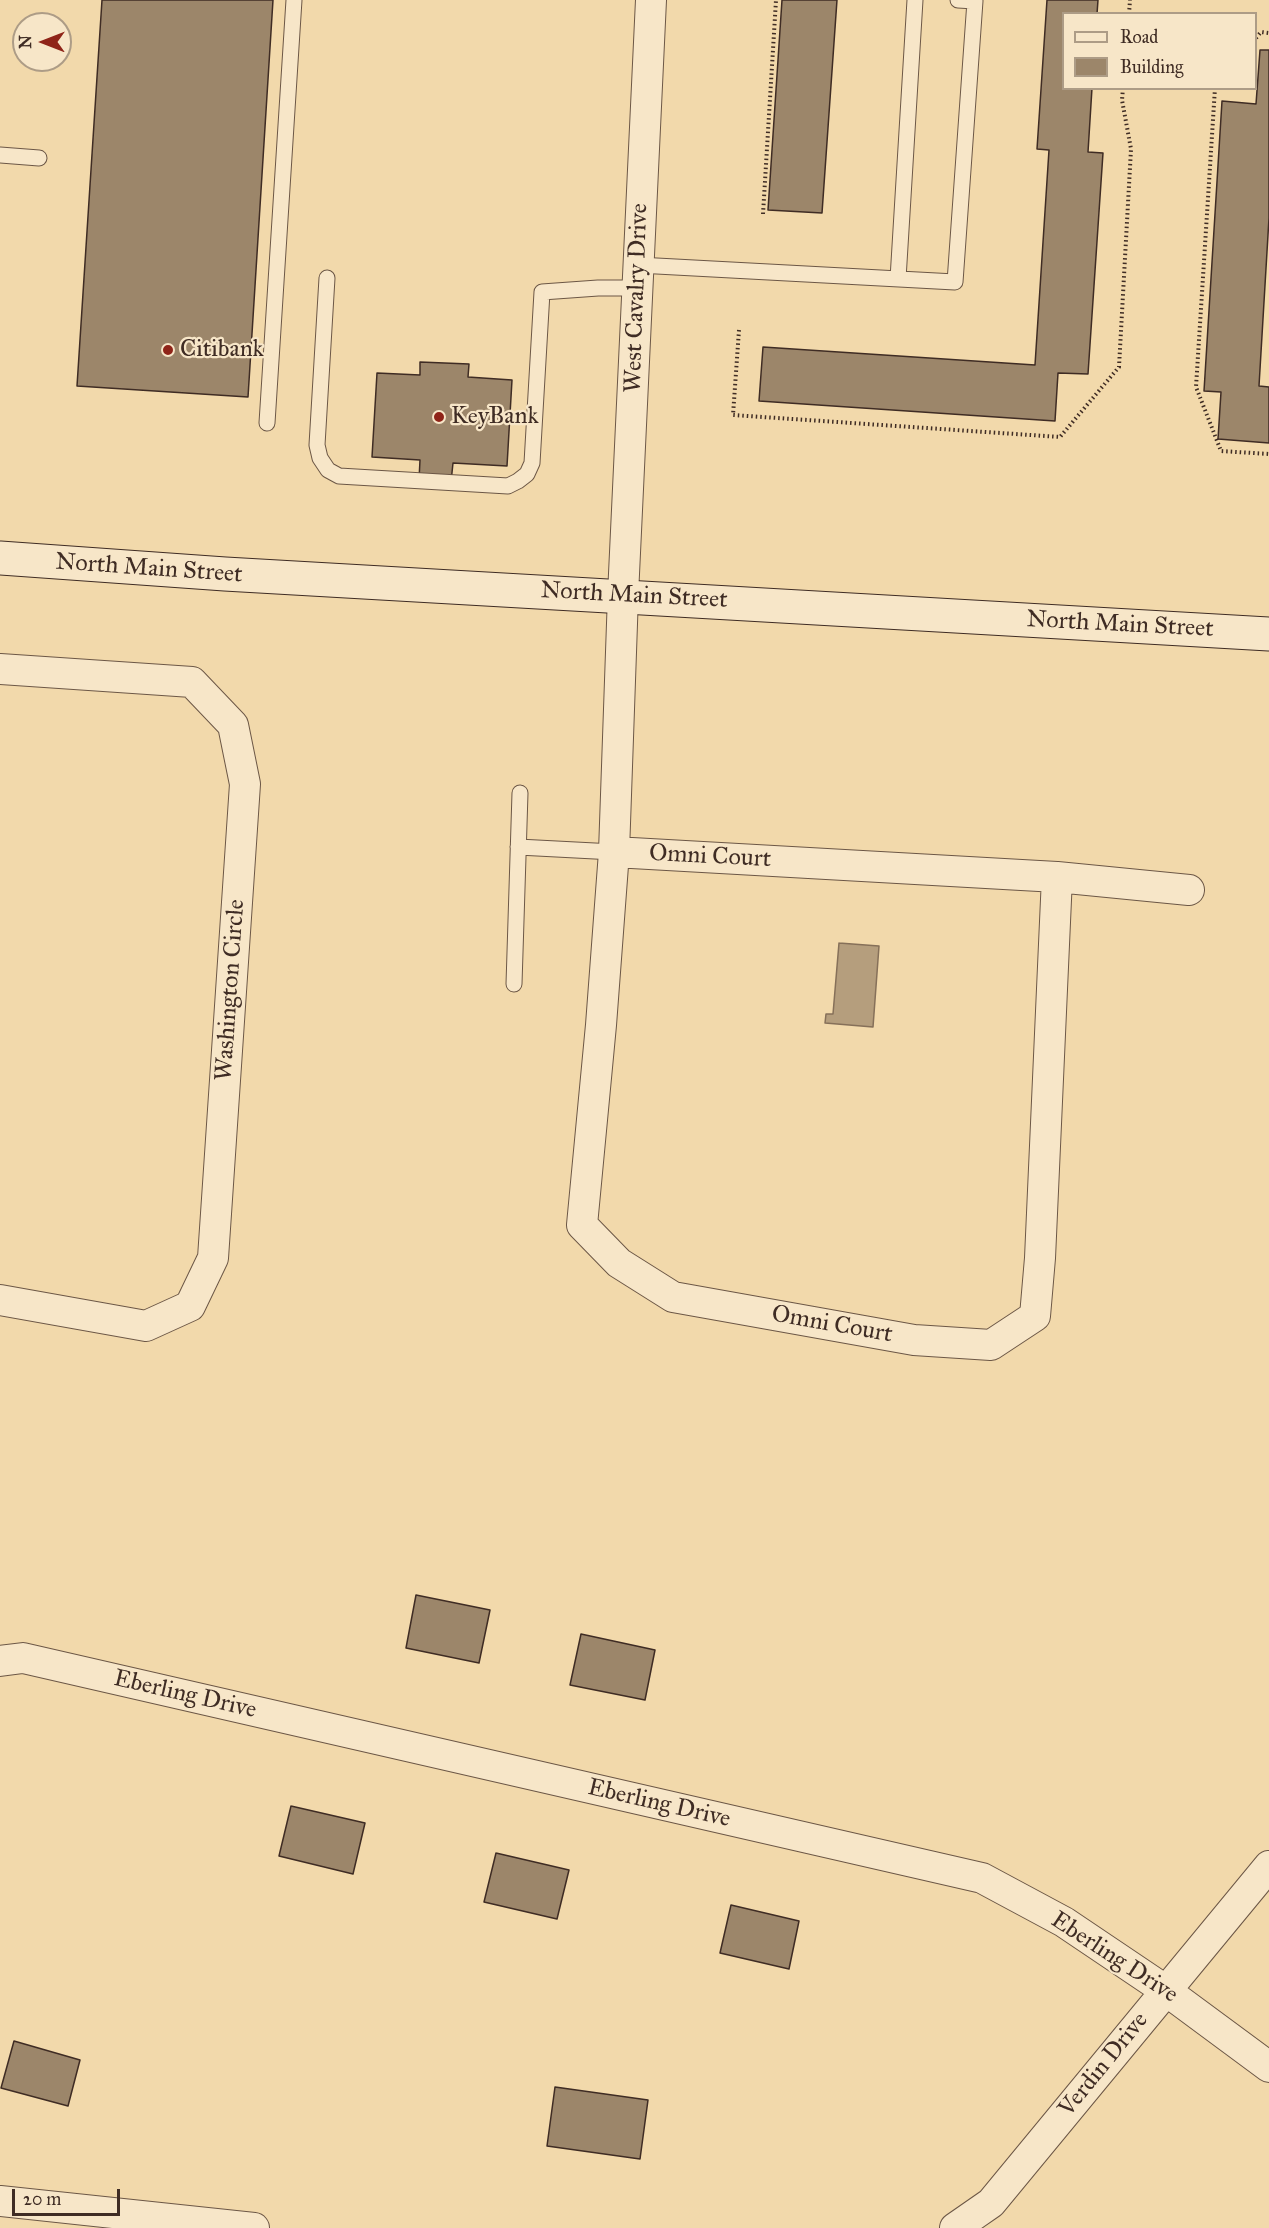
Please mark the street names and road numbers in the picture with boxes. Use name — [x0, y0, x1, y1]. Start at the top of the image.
street label: West Cavalry Drive — [619, 203, 655, 393]
street label: North Main Street — [55, 548, 243, 590]
street label: North Main Street — [540, 577, 728, 615]
street label: North Main Street — [1026, 606, 1214, 644]
street label: Omni Court — [648, 839, 772, 875]
street label: Washington Circle — [210, 898, 252, 1082]
street label: Omni Court — [769, 1300, 895, 1350]
street label: Eberling Drive — [111, 1665, 259, 1725]
street label: Eberling Drive — [585, 1774, 733, 1834]
street label: Eberling Drive — [1045, 1906, 1183, 2010]
street label: Verdin Drive — [1053, 2007, 1155, 2123]

